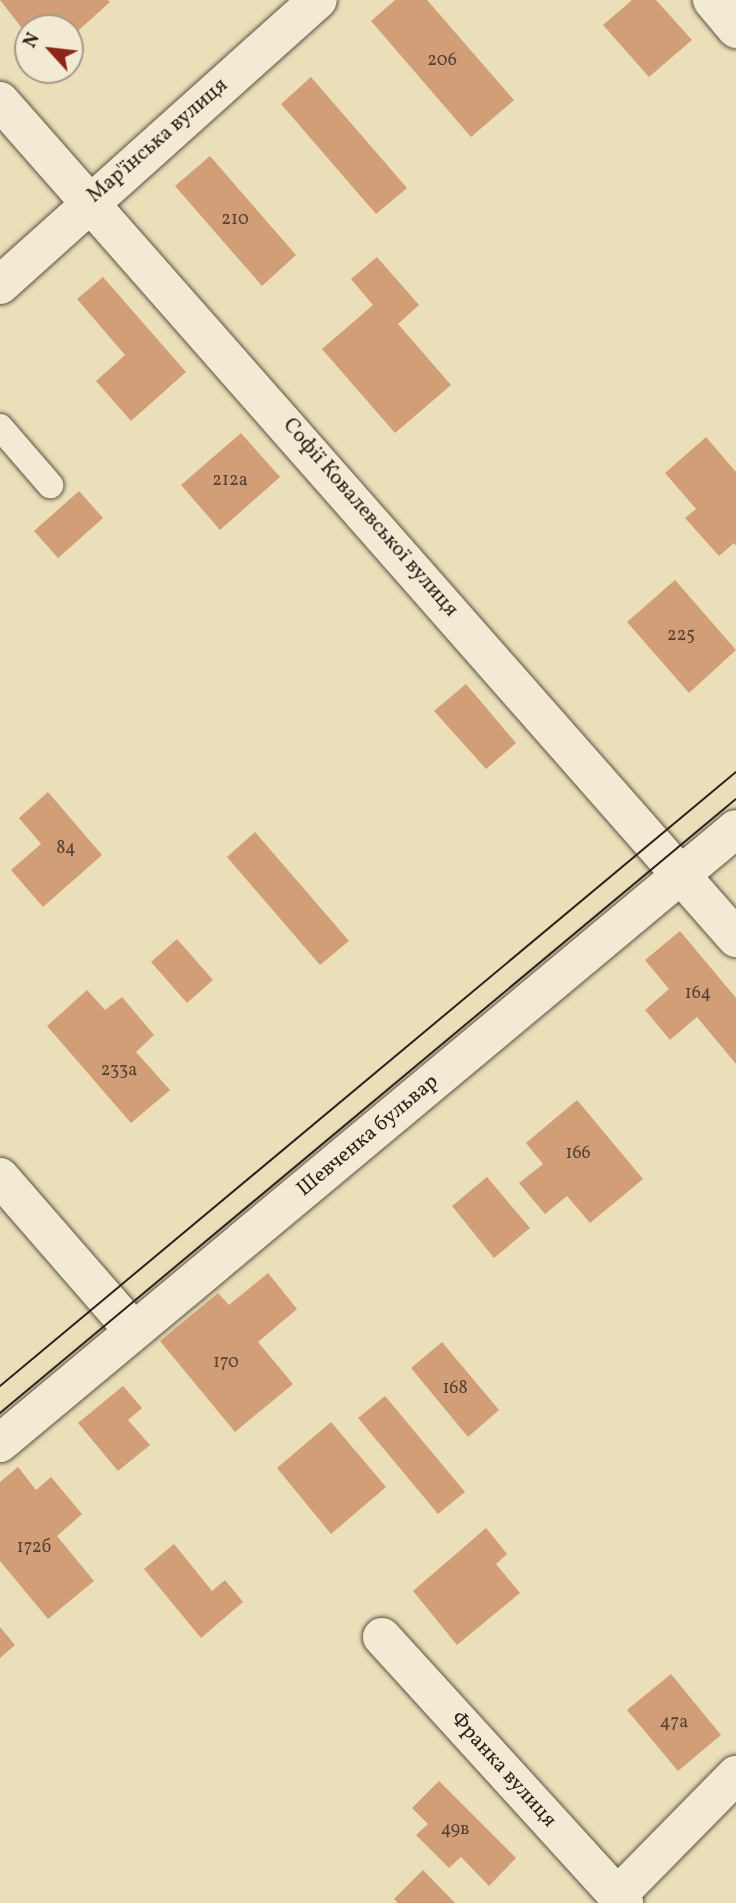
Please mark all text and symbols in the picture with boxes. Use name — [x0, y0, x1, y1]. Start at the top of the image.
north arrow — [14, 14, 84, 84]
text: N — [17, 28, 47, 52]
house number: 206 — [427, 50, 457, 72]
street label: Мар'їнська вулиця — [83, 73, 233, 209]
house number: 210 — [221, 209, 249, 231]
street label: Софії Ковалевської вулиця — [277, 413, 463, 623]
house number: 212а — [212, 470, 248, 492]
house number: 225 — [667, 625, 695, 647]
house number: 84 — [56, 838, 76, 860]
house number: 164 — [685, 983, 711, 1005]
house number: 233а — [101, 1060, 137, 1082]
street label: Шевченка бульвар — [292, 1070, 444, 1202]
house number: 166 — [565, 1143, 591, 1165]
house number: 170 — [213, 1352, 239, 1374]
house number: 168 — [442, 1378, 468, 1400]
house number: 172б — [17, 1537, 51, 1559]
street label: Франка вулиця — [445, 1707, 561, 1833]
house number: 47а — [660, 1712, 688, 1734]
house number: 49в — [441, 1819, 469, 1841]

